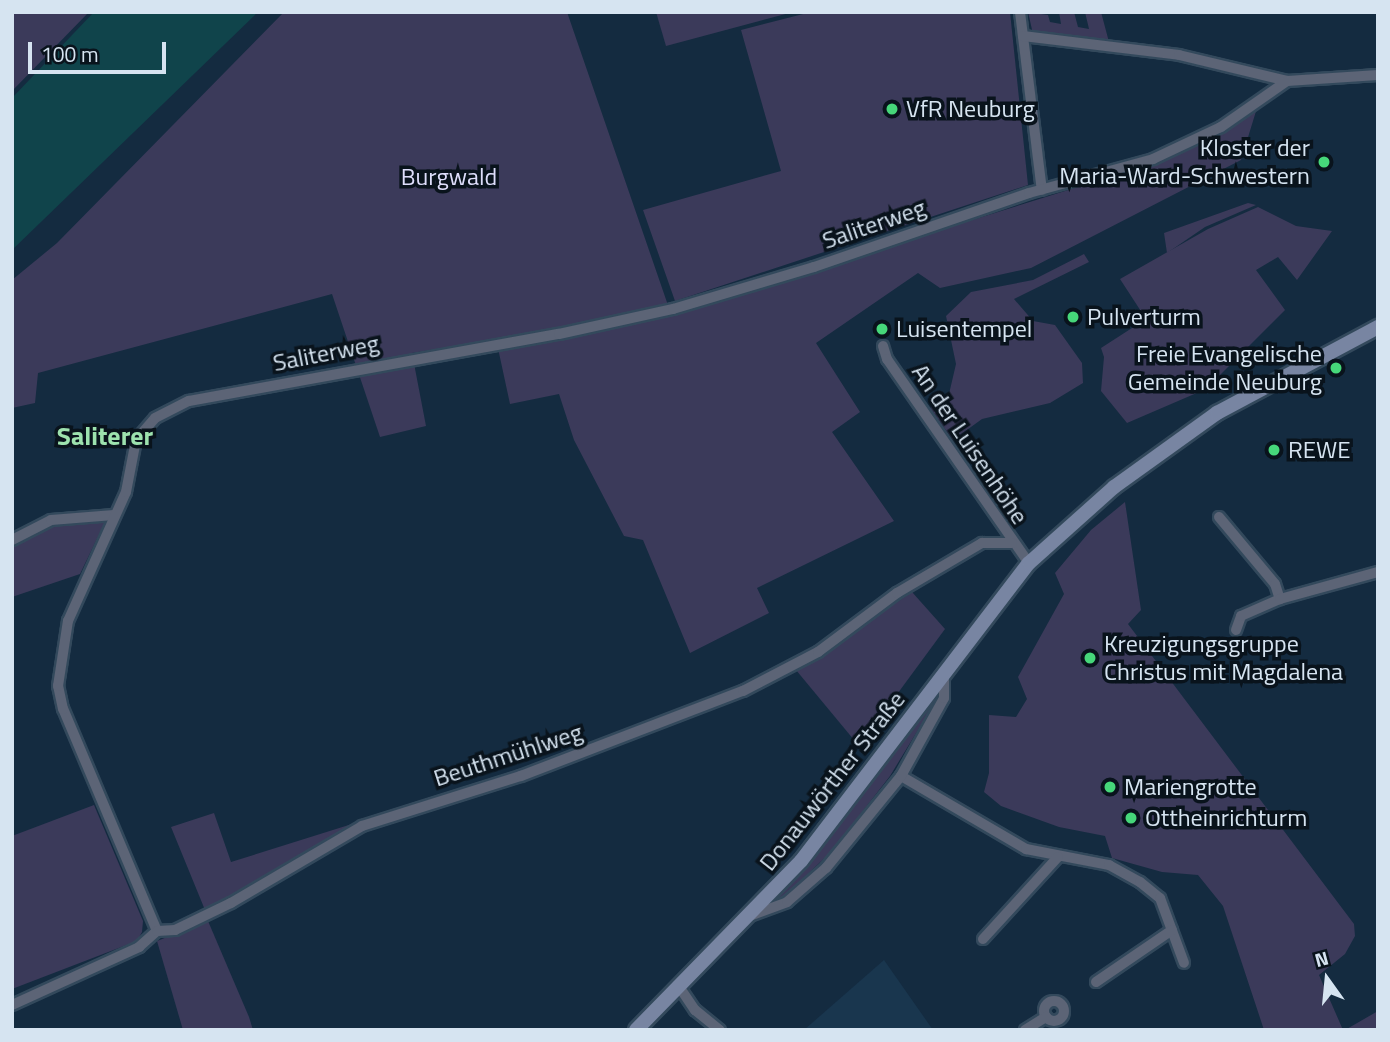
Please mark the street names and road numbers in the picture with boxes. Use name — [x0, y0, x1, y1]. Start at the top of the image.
street label: Saliterweg — [819, 193, 929, 255]
street label: Saliterweg — [271, 329, 381, 377]
street label: An der Luisenhöhe — [906, 358, 1034, 530]
street label: Donauwörther Straße — [753, 686, 911, 876]
street label: Beuthmühlweg — [430, 717, 586, 793]

